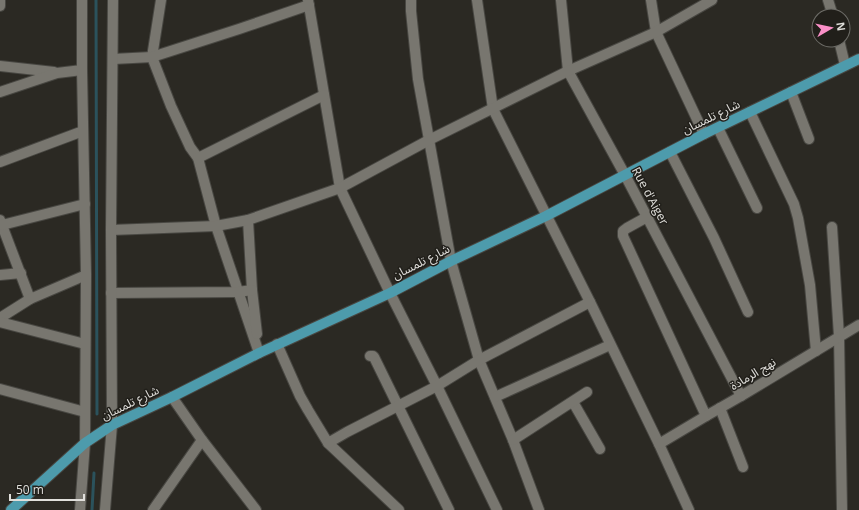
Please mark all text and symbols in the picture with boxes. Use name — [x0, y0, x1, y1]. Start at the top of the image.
north arrow — [811, 8, 851, 48]
text: N — [833, 21, 849, 32]
street label: شارع تلمسان — [679, 95, 743, 139]
street label: Rue d'Aiger — [628, 164, 673, 228]
street label: شارع تلمسان — [389, 240, 453, 284]
street label: نهج الرمادة — [727, 353, 779, 395]
street label: شارع تلمسان — [98, 381, 162, 425]
scale bar — [10, 476, 84, 502]
text: 50 m — [16, 481, 44, 498]

